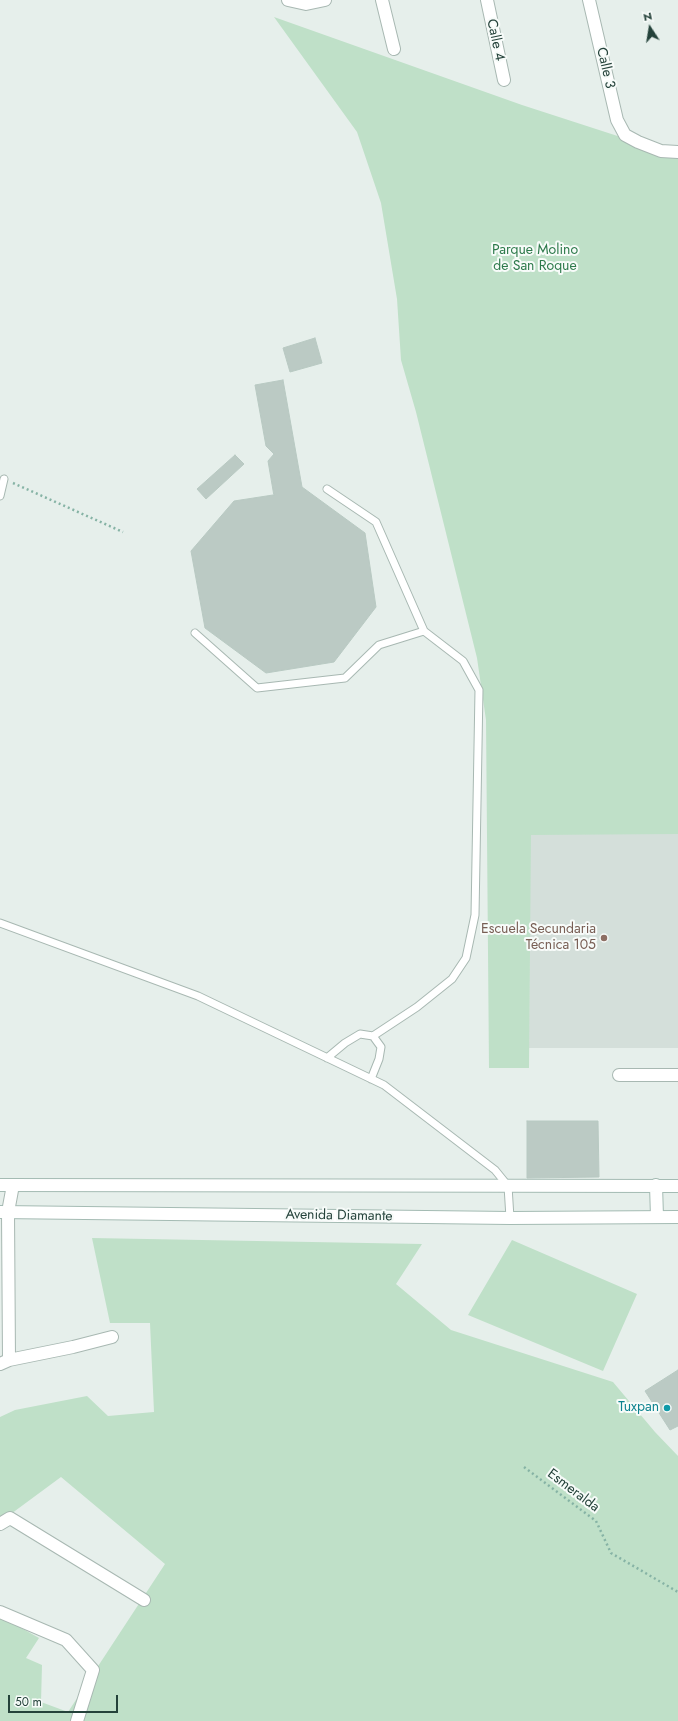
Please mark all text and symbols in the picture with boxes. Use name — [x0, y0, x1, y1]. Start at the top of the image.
north arrow — [630, 8, 670, 48]
text: N — [642, 8, 653, 25]
street label: Calle 4 — [482, 18, 508, 62]
street label: Calle 3 — [592, 46, 618, 90]
park label: Parque Molino de San Roque — [492, 243, 578, 276]
place label: Escuela Secundaria Técnica 105 — [481, 922, 596, 954]
marker: Escuela Secundaria Técnica 105 — [599, 933, 609, 943]
street label: Avenida Diamante — [285, 1207, 393, 1225]
place label: Tuxpan — [618, 1400, 659, 1416]
marker: Tuxpan — [662, 1403, 672, 1413]
street label: Esmeralda — [544, 1466, 602, 1516]
scale bar — [10, 1687, 120, 1713]
text: 50 m — [15, 1693, 42, 1711]

